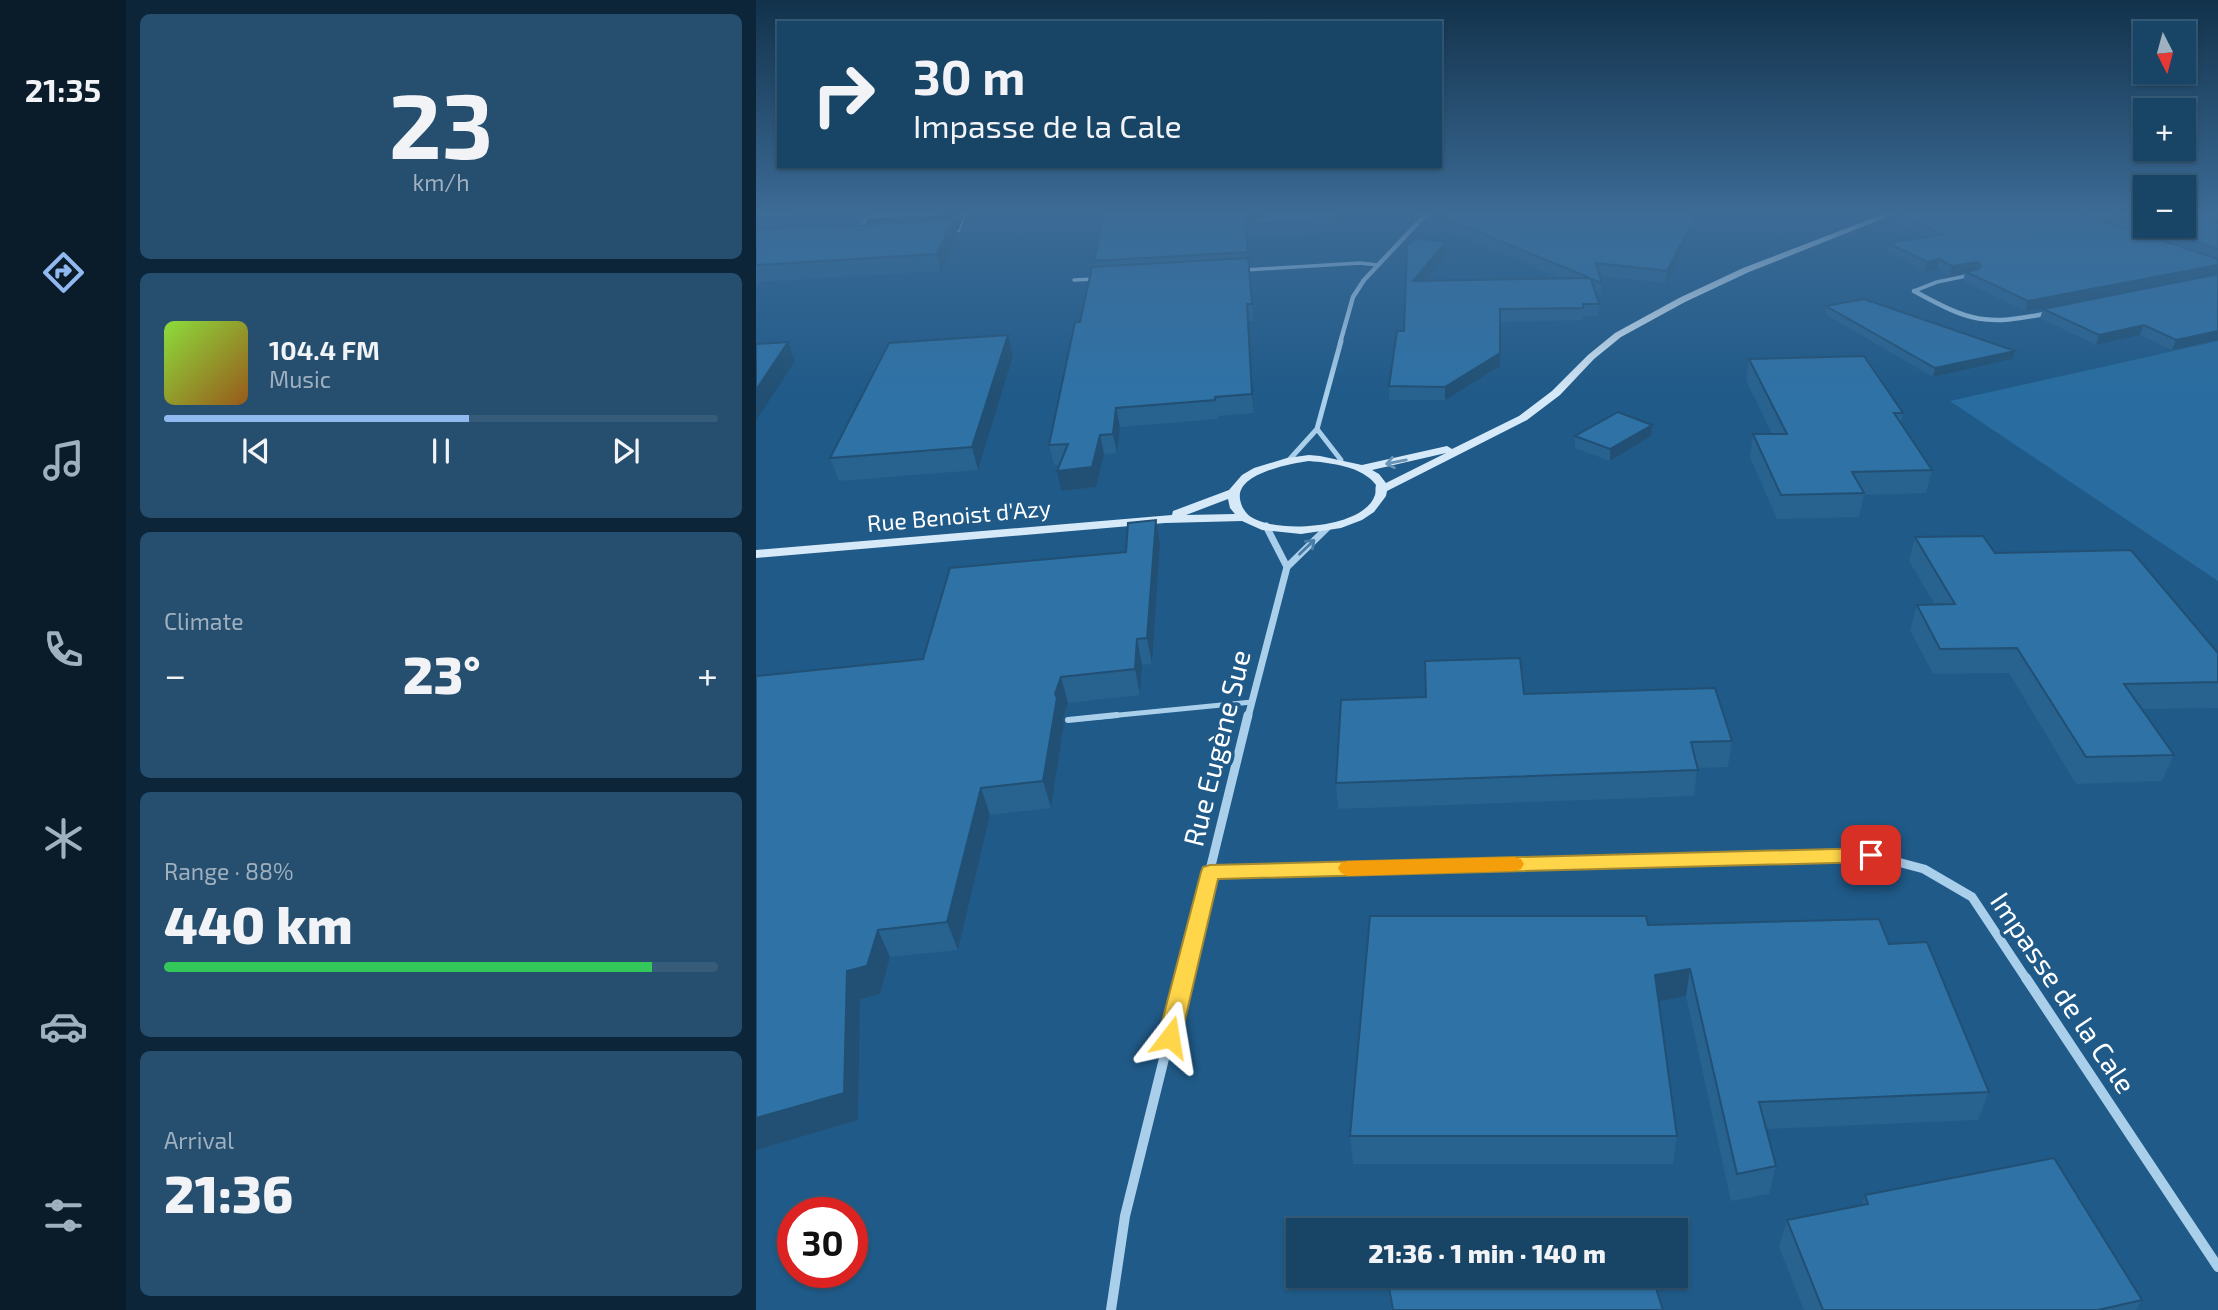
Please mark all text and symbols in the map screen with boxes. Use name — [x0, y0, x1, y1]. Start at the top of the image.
north arrow — [2133, 21, 2196, 84]
map controls — [2133, 21, 2196, 238]
text: 30 m — [913, 46, 1025, 105]
icon: right — [798, 49, 889, 140]
text: 23 — [389, 68, 493, 177]
text: 21:35 — [25, 70, 101, 108]
button: + — [2133, 98, 2196, 161]
text: Impasse de la Cale — [913, 106, 1182, 144]
text: km/h — [412, 168, 470, 196]
button: − — [2133, 175, 2196, 238]
icon: directions — [39, 248, 88, 297]
text: 104.4 FM — [269, 334, 380, 365]
text: Music — [269, 365, 331, 393]
icon: previous — [237, 432, 275, 470]
icon: pause — [422, 432, 460, 470]
icon: next — [607, 432, 645, 470]
icon: music — [39, 436, 88, 485]
one-way arrow — [1385, 456, 1408, 470]
street label: Rue Benoist d'Azy — [866, 493, 1052, 537]
one-way arrow — [1298, 539, 1315, 556]
text: Climate — [164, 607, 244, 635]
icon: phone — [39, 625, 88, 674]
text: 23° — [403, 642, 481, 704]
street label: Rue Eugène Sue — [1175, 646, 1257, 849]
text: − — [164, 651, 186, 697]
text: + — [697, 651, 718, 697]
icon: climate — [39, 814, 88, 863]
pin — [1841, 825, 1901, 885]
icon: arrive — [1852, 836, 1890, 874]
text: Range · 88% — [164, 857, 293, 885]
street label: Impasse de la Cale — [1984, 885, 2144, 1099]
text: 440 km — [164, 892, 353, 954]
position arrow — [1133, 1000, 1207, 1074]
icon: car — [39, 1002, 88, 1051]
text: Arrival — [164, 1126, 234, 1154]
text: 21:36 — [164, 1161, 293, 1223]
icon: filters — [39, 1191, 88, 1240]
speed limit sign: 30 — [777, 1197, 868, 1288]
text: 21:36 · 1 min · 140 m — [1368, 1237, 1606, 1268]

